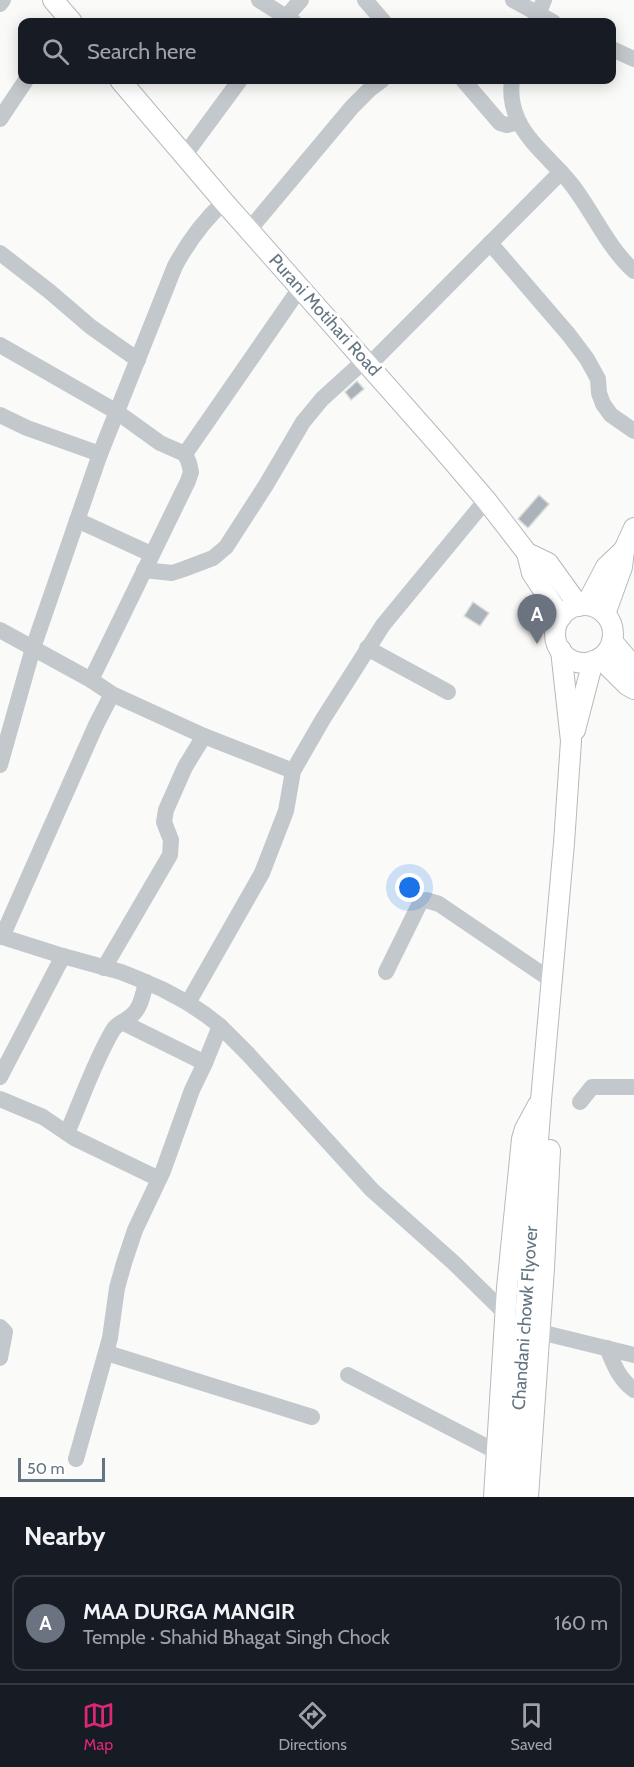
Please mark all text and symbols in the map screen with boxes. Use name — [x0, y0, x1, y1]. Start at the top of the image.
search box — [18, 18, 616, 84]
icon: search — [39, 35, 72, 68]
text: Search here — [87, 38, 196, 65]
street label: Purani Motihari Road — [264, 249, 386, 381]
pin: A — [518, 594, 556, 644]
your location — [395, 873, 424, 902]
street label: Chandani chowk Flyover — [508, 1225, 542, 1411]
scale bar — [18, 1455, 105, 1482]
text: 50 m — [27, 1459, 64, 1478]
text: Nearby — [24, 1520, 105, 1552]
text: MAA DURGA MANGIR — [83, 1598, 295, 1625]
text: A — [39, 1611, 52, 1635]
text: 160 m — [554, 1611, 608, 1635]
text: Temple · Shahid Bhagat Singh Chock — [83, 1625, 390, 1649]
tab: Map — [82, 1699, 115, 1754]
tab: Directions — [279, 1699, 347, 1754]
tab: Saved — [511, 1699, 552, 1754]

